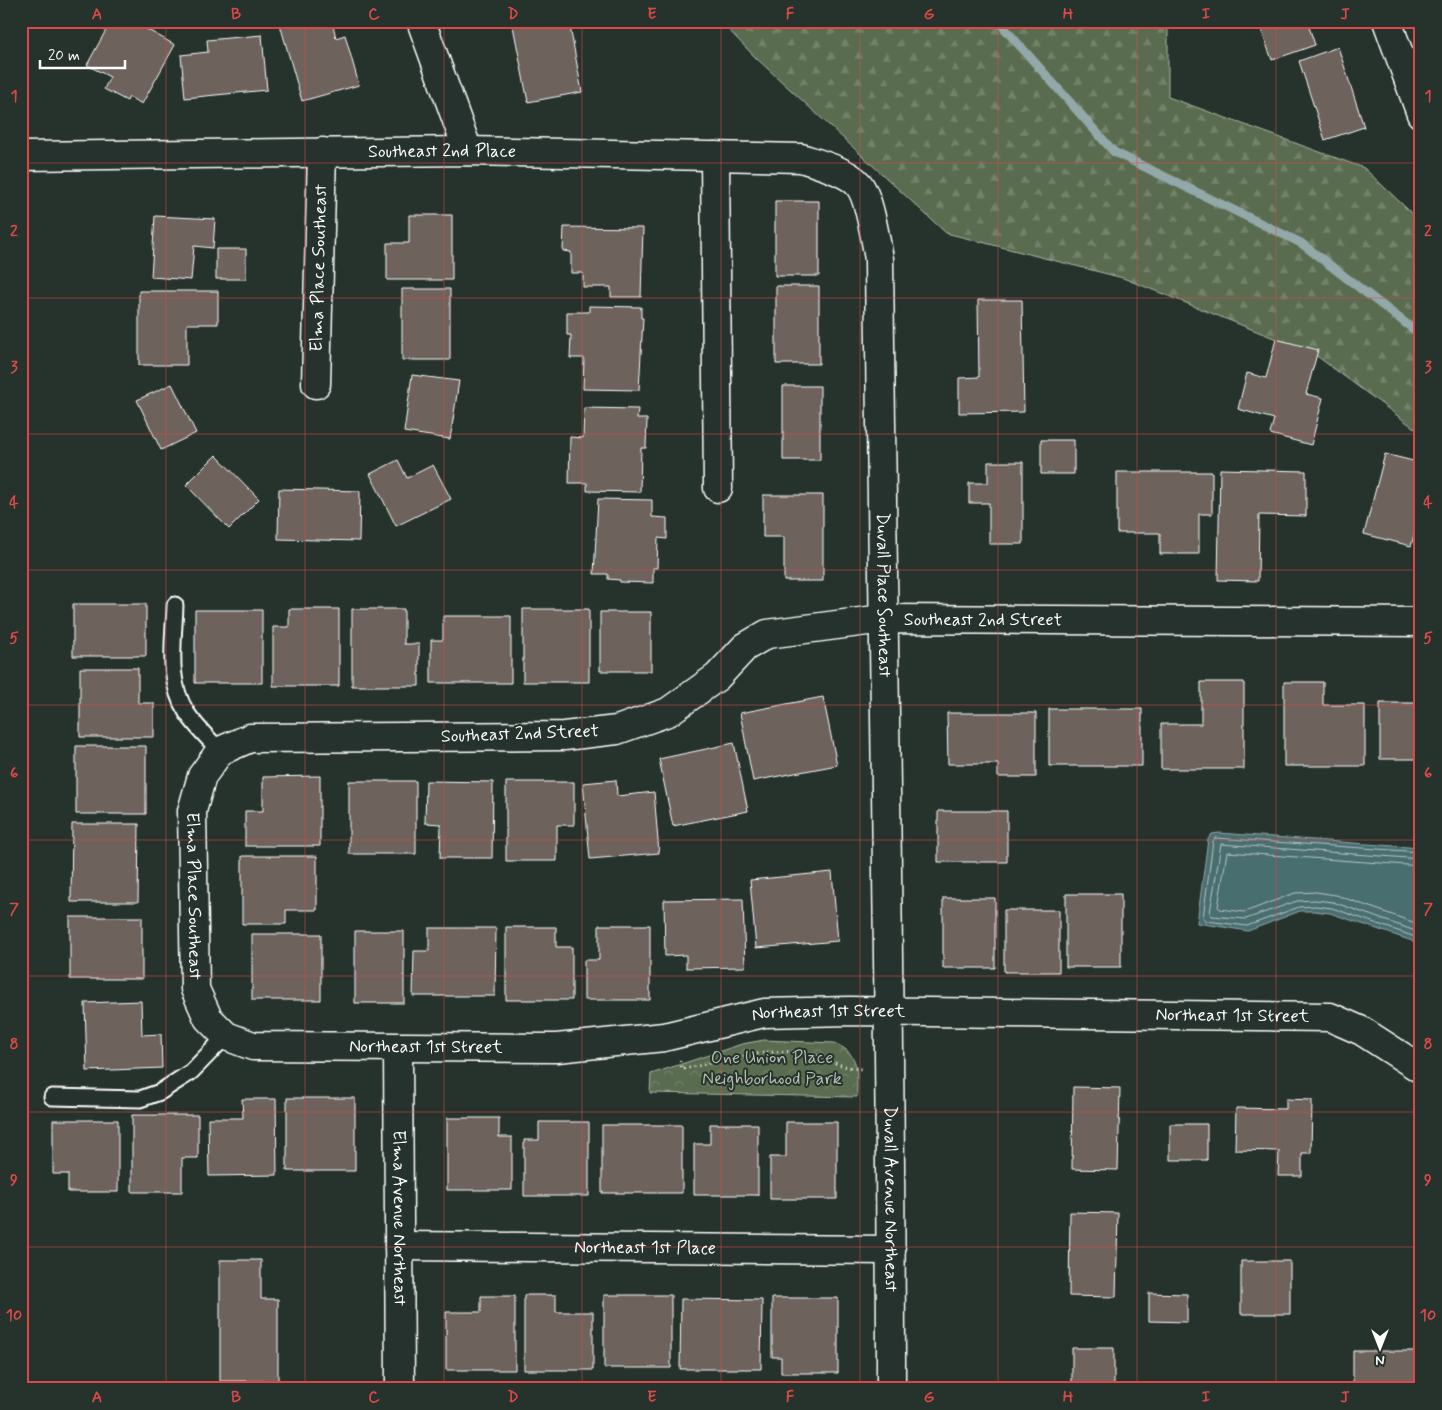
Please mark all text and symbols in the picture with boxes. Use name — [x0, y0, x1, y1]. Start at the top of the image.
text: A — [92, 4, 102, 25]
text: B — [231, 4, 241, 25]
text: C — [368, 4, 380, 25]
text: D — [507, 4, 519, 25]
text: E — [647, 4, 657, 25]
text: F — [786, 4, 795, 25]
text: G — [924, 4, 935, 25]
text: H — [1063, 4, 1074, 25]
text: I — [1202, 4, 1211, 25]
text: J — [1340, 4, 1350, 25]
scale bar — [40, 38, 125, 70]
text: 20 m — [48, 46, 80, 66]
text: 1 — [10, 86, 18, 107]
text: 1 — [1424, 86, 1432, 107]
street label: Southeast 2nd Place — [368, 139, 516, 164]
street label: Elma Place Southeast — [305, 183, 333, 352]
text: 2 — [10, 221, 18, 242]
text: 2 — [1424, 221, 1432, 242]
text: 3 — [10, 357, 18, 378]
text: 3 — [1424, 357, 1432, 378]
text: 4 — [9, 492, 19, 513]
text: 4 — [1423, 492, 1433, 513]
street label: Duvall Place Southeast — [870, 512, 896, 678]
street label: Southeast 2nd Street — [904, 608, 1062, 632]
text: 5 — [9, 628, 19, 649]
text: 5 — [1423, 628, 1433, 649]
street label: Southeast 2nd Street — [440, 719, 600, 749]
text: 6 — [10, 763, 18, 784]
text: 6 — [1424, 763, 1432, 784]
street label: Elma Place Southeast — [180, 812, 207, 980]
text: 7 — [9, 899, 19, 920]
text: 7 — [1423, 899, 1433, 920]
street label: Northeast 1st Street — [749, 999, 906, 1028]
street label: Northeast 1st Street — [1155, 1003, 1310, 1029]
text: 8 — [9, 1034, 19, 1055]
text: 8 — [1423, 1034, 1433, 1055]
street label: Northeast 1st Street — [349, 1035, 503, 1060]
park label: One Union Place Neighborhood Park — [702, 1046, 842, 1091]
street label: Duvall Avenue Northeast — [878, 1106, 903, 1293]
street label: Elma Avenue Northeast — [386, 1130, 412, 1307]
text: 9 — [10, 1170, 18, 1191]
text: 9 — [1424, 1170, 1432, 1191]
street label: Northeast 1st Place — [574, 1235, 716, 1261]
text: 10 — [6, 1305, 22, 1326]
text: 10 — [1420, 1305, 1436, 1326]
north arrow — [1354, 1322, 1404, 1372]
text: N — [1375, 1351, 1385, 1369]
text: A — [92, 1387, 102, 1408]
text: B — [231, 1387, 241, 1408]
text: C — [368, 1387, 380, 1408]
text: D — [507, 1387, 519, 1408]
text: E — [647, 1387, 657, 1408]
text: F — [786, 1387, 795, 1408]
text: G — [924, 1387, 935, 1408]
text: H — [1063, 1387, 1074, 1408]
text: I — [1202, 1387, 1211, 1408]
text: J — [1340, 1387, 1350, 1408]

